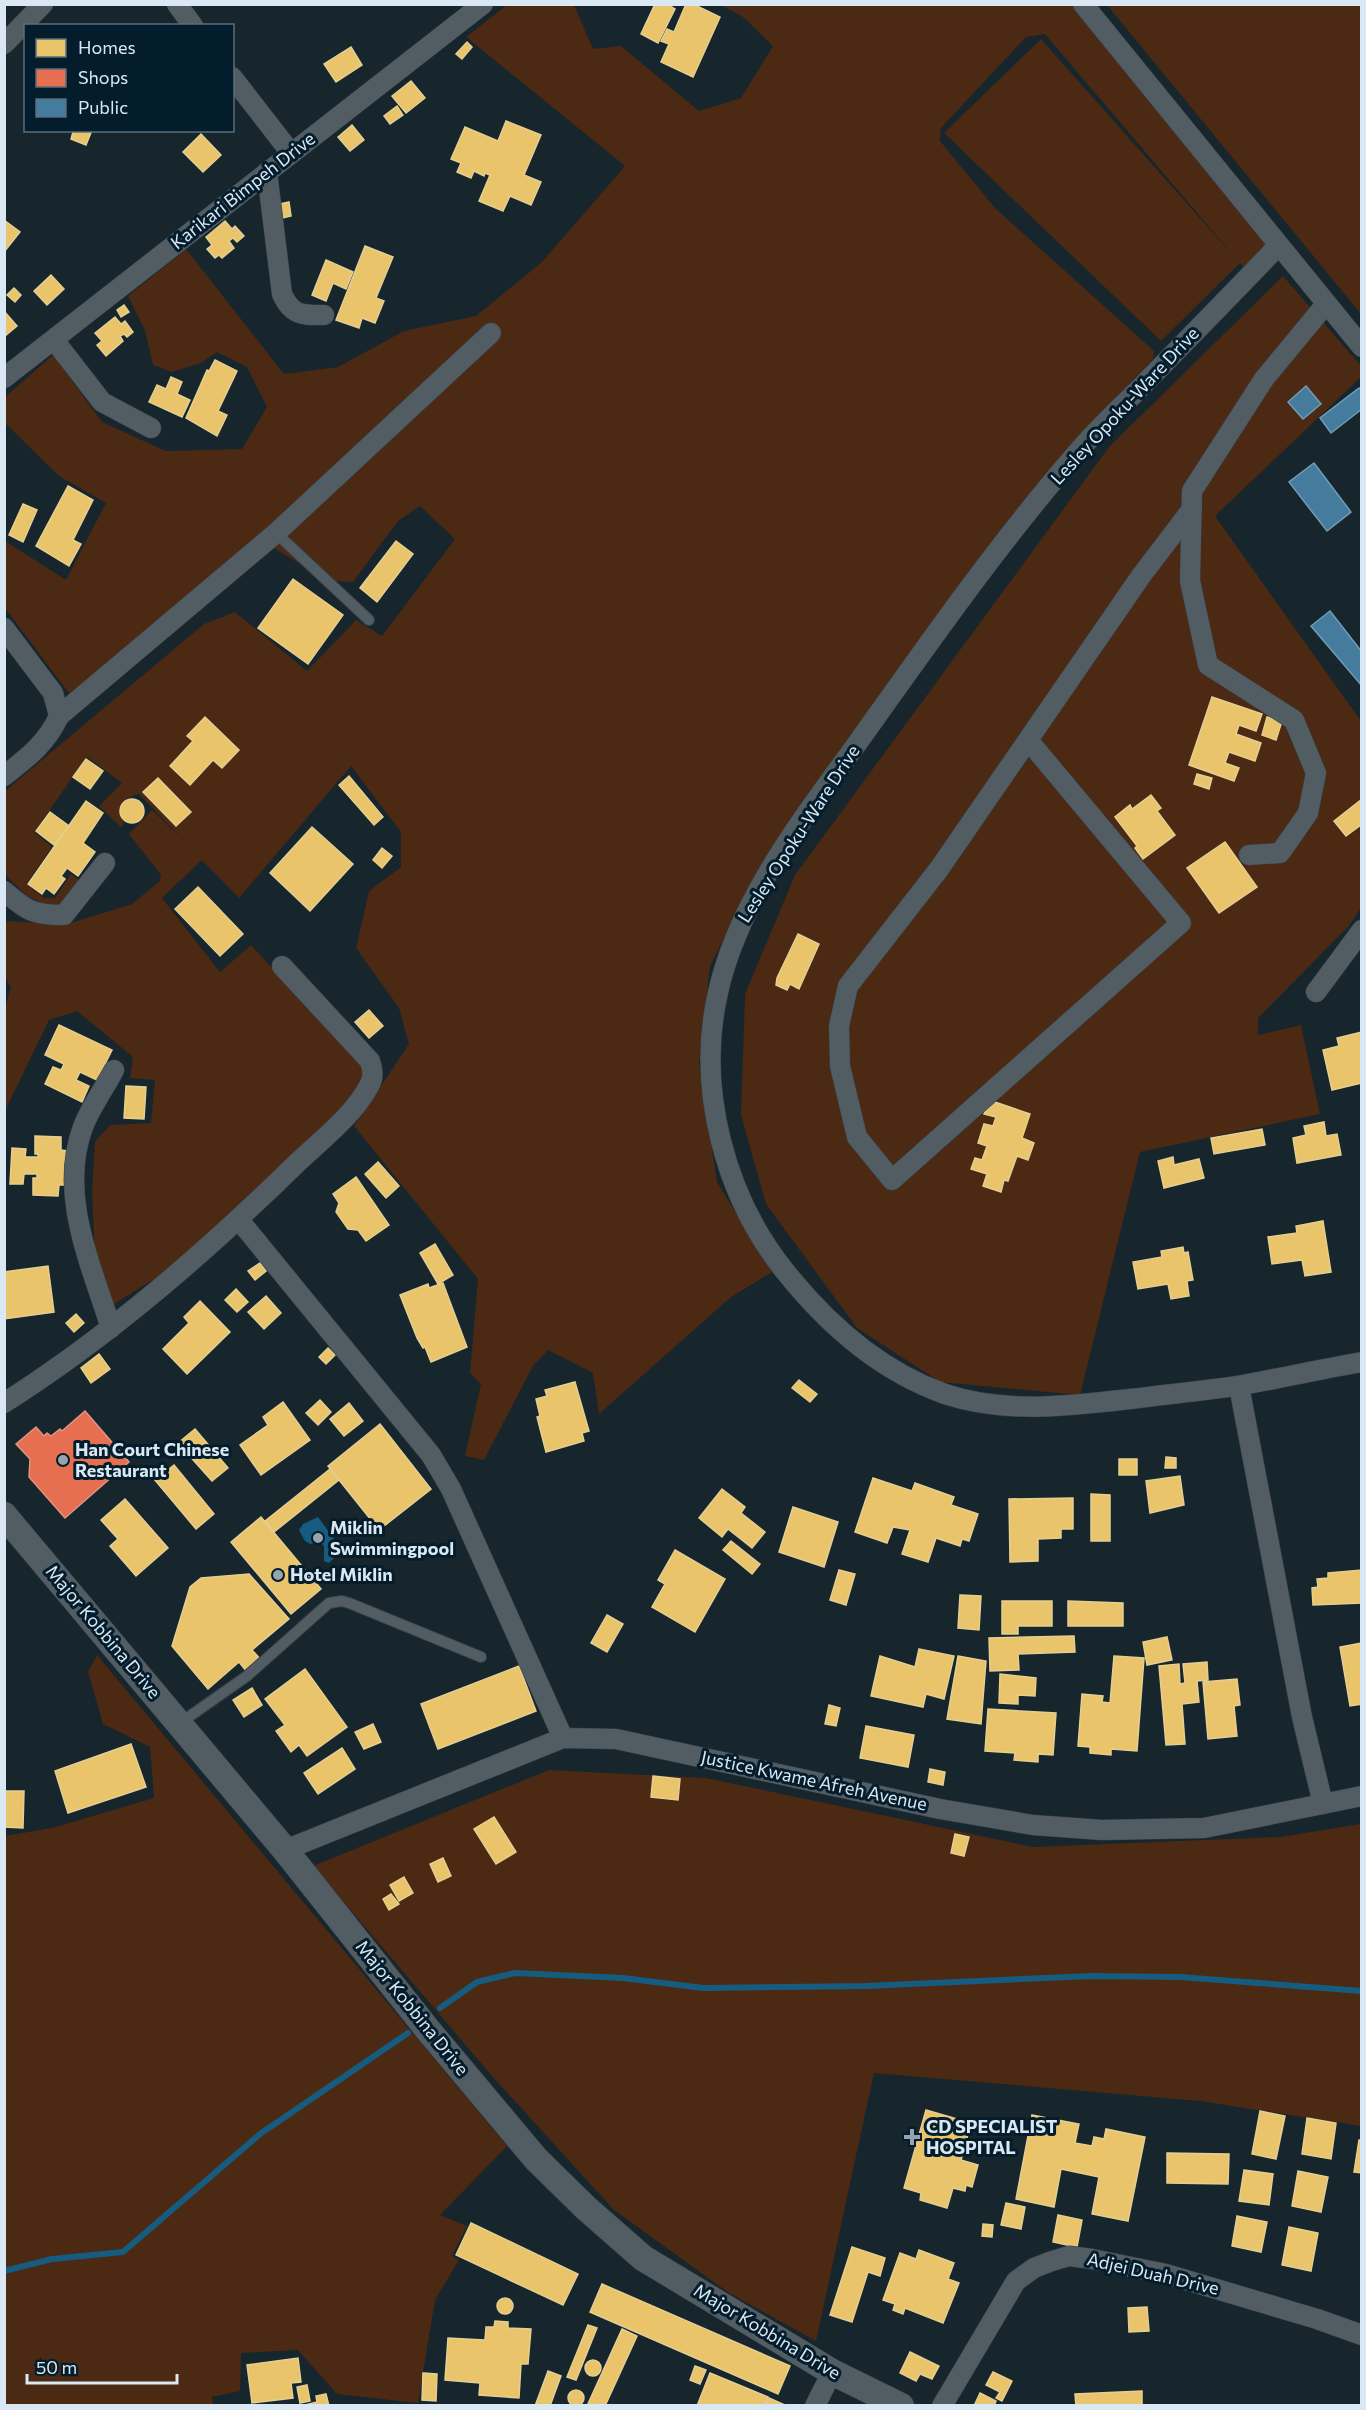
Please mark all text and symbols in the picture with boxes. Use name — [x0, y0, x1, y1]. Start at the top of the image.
legend — [24, 24, 234, 132]
text: Homes — [78, 36, 136, 58]
text: Shops — [78, 66, 128, 88]
text: Public — [78, 96, 128, 118]
street label: Karikari Bimpeh Drive — [166, 127, 319, 253]
street label: Lesley Opoku-Ware Drive — [1046, 322, 1203, 489]
street label: Lesley Opoku-Ware Drive — [732, 741, 864, 926]
place label: Han Court Chinese Restaurant — [75, 1438, 229, 1481]
marker: Han Court Chinese Restaurant — [56, 1453, 70, 1467]
place label: Miklin Swimmingpool — [330, 1516, 454, 1559]
marker: Miklin Swimmingpool — [311, 1531, 325, 1545]
street label: Major Kobbina Drive — [42, 1560, 166, 1702]
place label: Hotel Miklin — [290, 1563, 393, 1585]
marker: Hotel Miklin — [271, 1568, 285, 1582]
street label: Justice Kwame Afreh Avenue — [699, 1745, 929, 1815]
street label: Major Kobbina Drive — [352, 1935, 474, 2079]
place label: CD SPECIALIST HOSPITAL — [926, 2115, 1058, 2158]
marker: CD SPECIALIST HOSPITAL — [903, 2128, 921, 2146]
street label: Adjei Duah Drive — [1085, 2247, 1221, 2299]
street label: Major Kobbina Drive — [690, 2279, 845, 2384]
scale bar — [27, 2347, 177, 2385]
text: 50 m — [36, 2356, 77, 2378]

